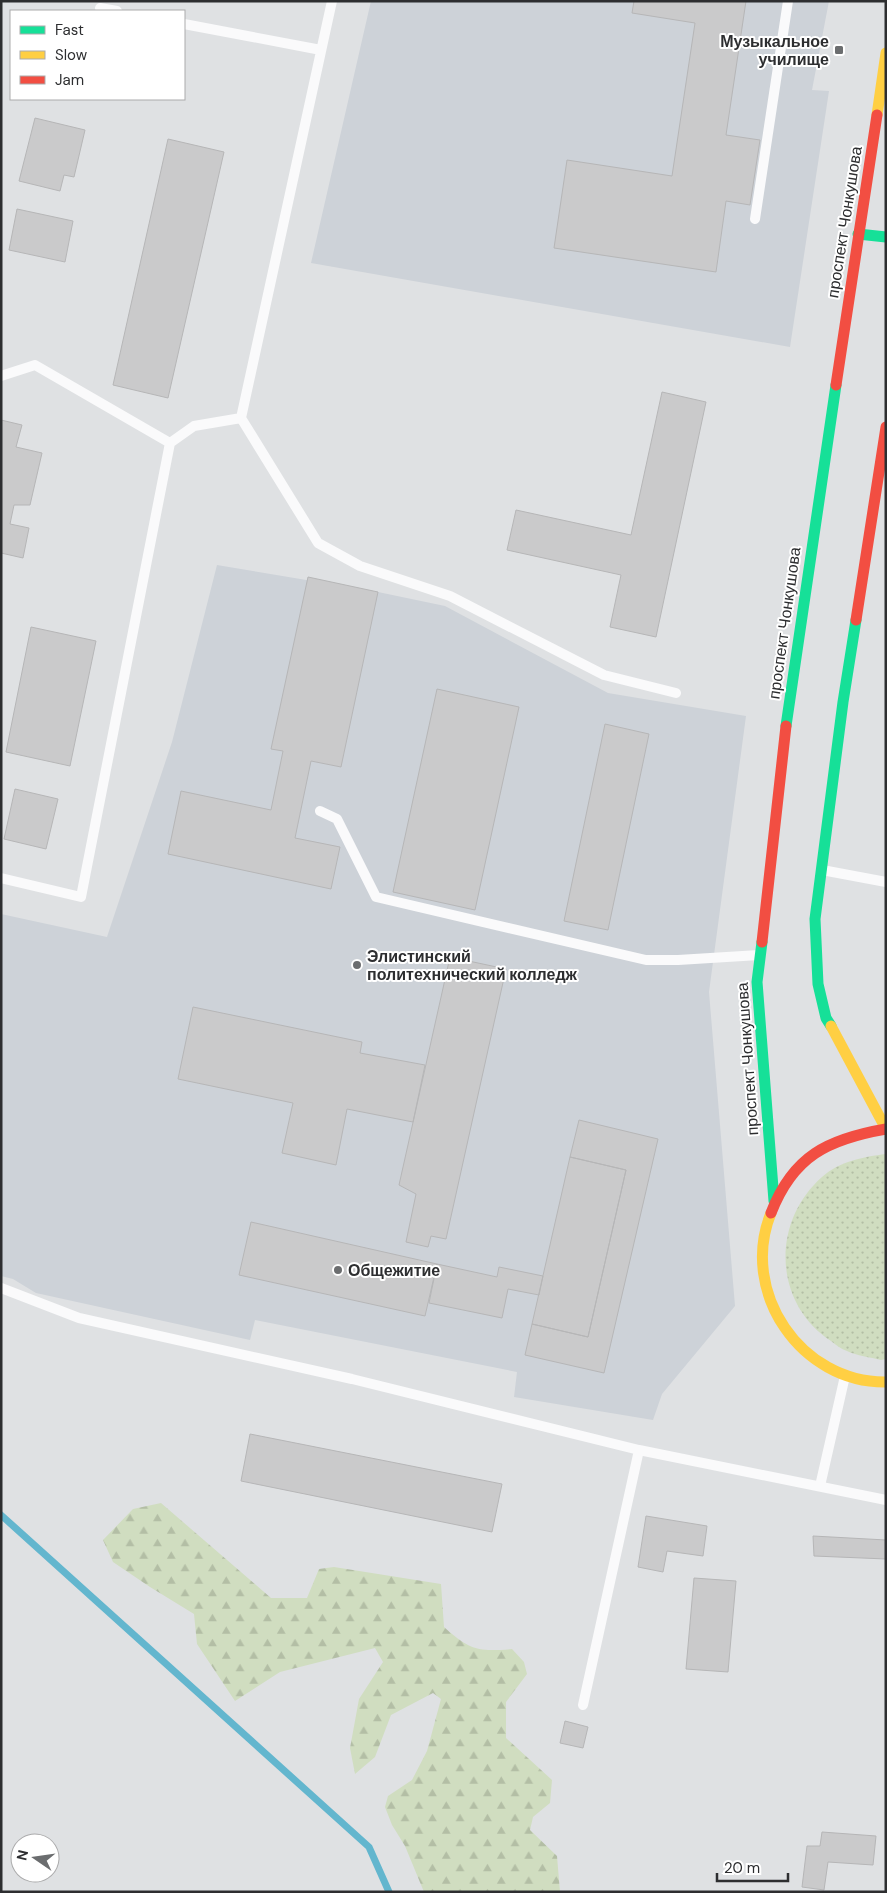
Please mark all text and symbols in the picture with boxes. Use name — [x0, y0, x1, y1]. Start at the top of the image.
legend — [10, 10, 185, 100]
text: Fast — [55, 20, 84, 40]
place label: Музыкальное училище — [720, 31, 829, 70]
marker: Музыкальное училище — [833, 44, 845, 56]
text: Slow — [55, 45, 88, 65]
text: Jam — [55, 70, 84, 90]
street label: проспект Чонкушова — [822, 145, 867, 299]
street label: проспект Чонкушова — [763, 546, 806, 700]
place label: Элистинский политехнический колледж — [367, 946, 578, 985]
marker: Элистинский политехнический колледж — [351, 959, 363, 971]
street label: проспект Чонкушова — [732, 982, 763, 1136]
place label: Общежитие — [348, 1260, 440, 1281]
marker: Общежитие — [332, 1264, 344, 1276]
north arrow — [10, 1833, 60, 1883]
text: N — [12, 1848, 32, 1862]
scale bar — [717, 1850, 788, 1882]
text: 20 m — [724, 1858, 760, 1878]

